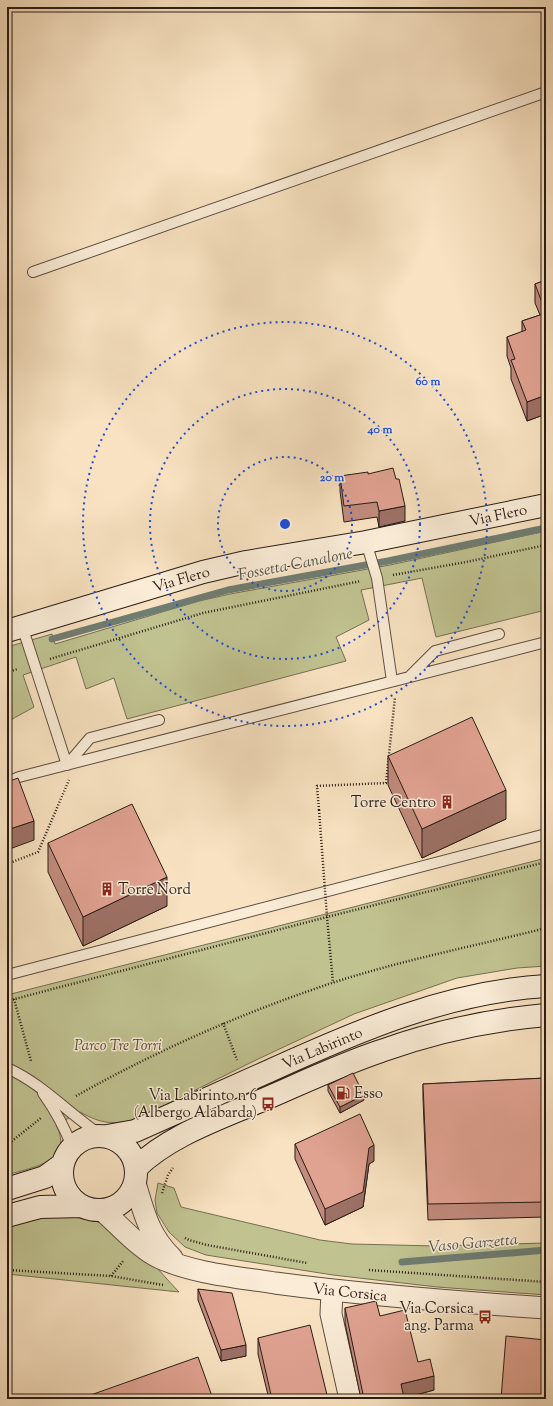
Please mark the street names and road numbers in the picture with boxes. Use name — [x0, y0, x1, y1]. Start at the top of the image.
street label: Via Flero — [467, 500, 529, 533]
street label: Via Flero — [150, 562, 213, 599]
street label: Via Labirinto — [279, 1023, 366, 1076]
street label: Via Corsica — [312, 1279, 388, 1308]

